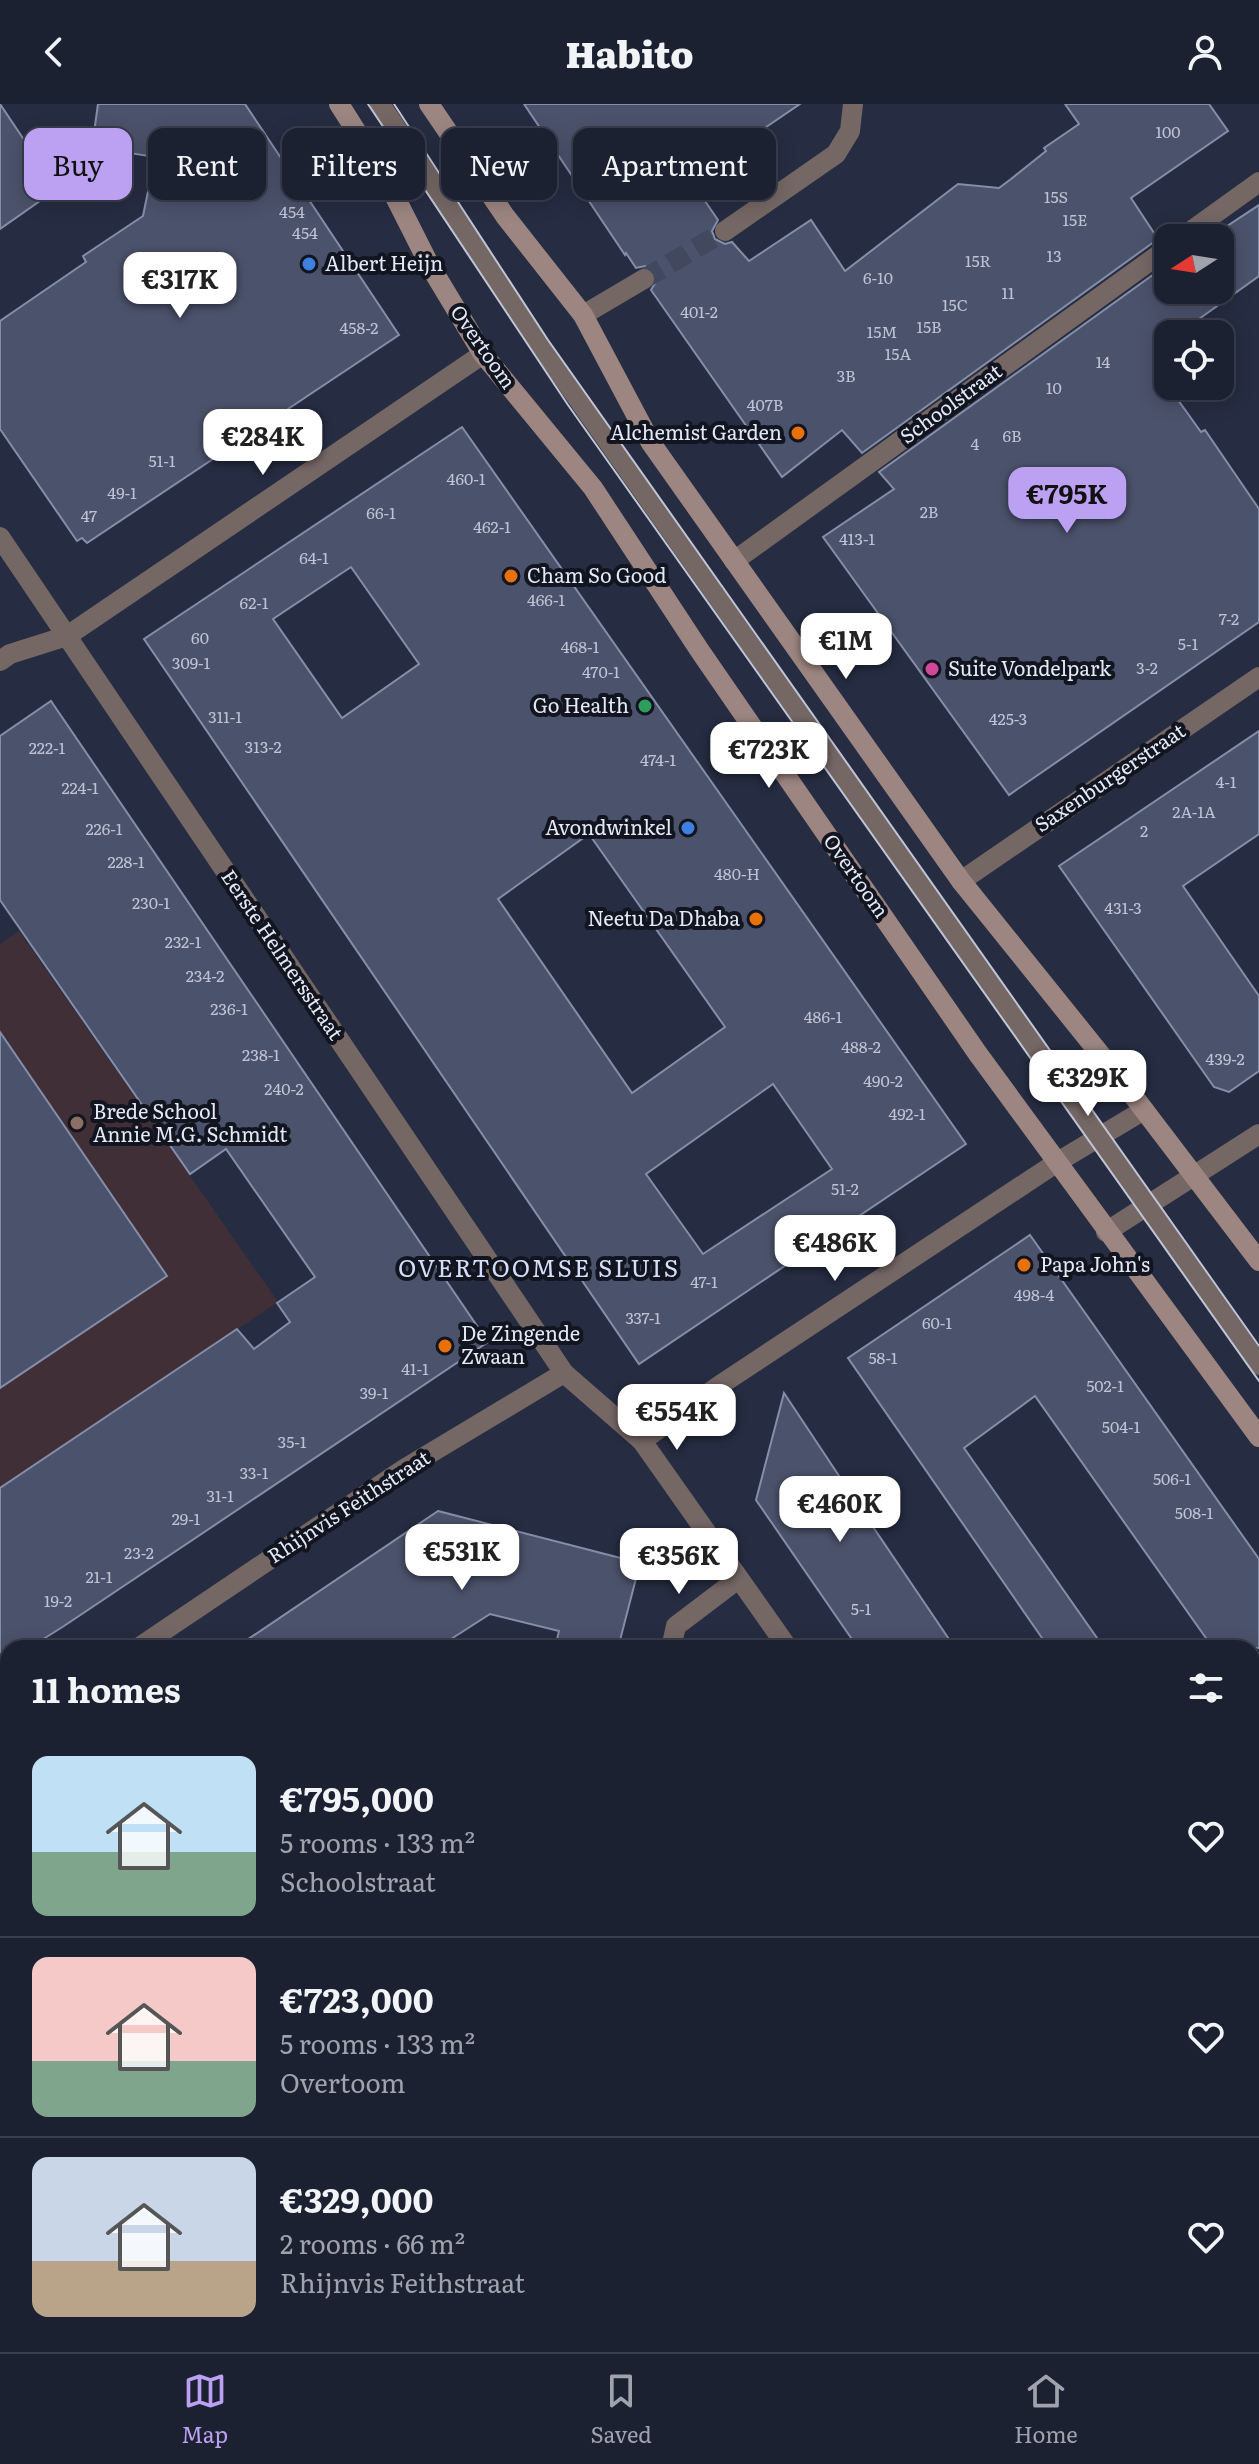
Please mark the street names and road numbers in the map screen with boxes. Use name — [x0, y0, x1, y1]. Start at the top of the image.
street label: Overtoom — [445, 298, 525, 394]
street label: Schoolstraat — [893, 355, 1007, 450]
street label: Saxenburgerstraat — [1028, 715, 1190, 838]
street label: Overtoom — [818, 827, 898, 923]
street label: Eerste Helmersstraat — [215, 863, 352, 1045]
street label: Rhijnvis Feithstraat — [261, 1441, 435, 1569]

